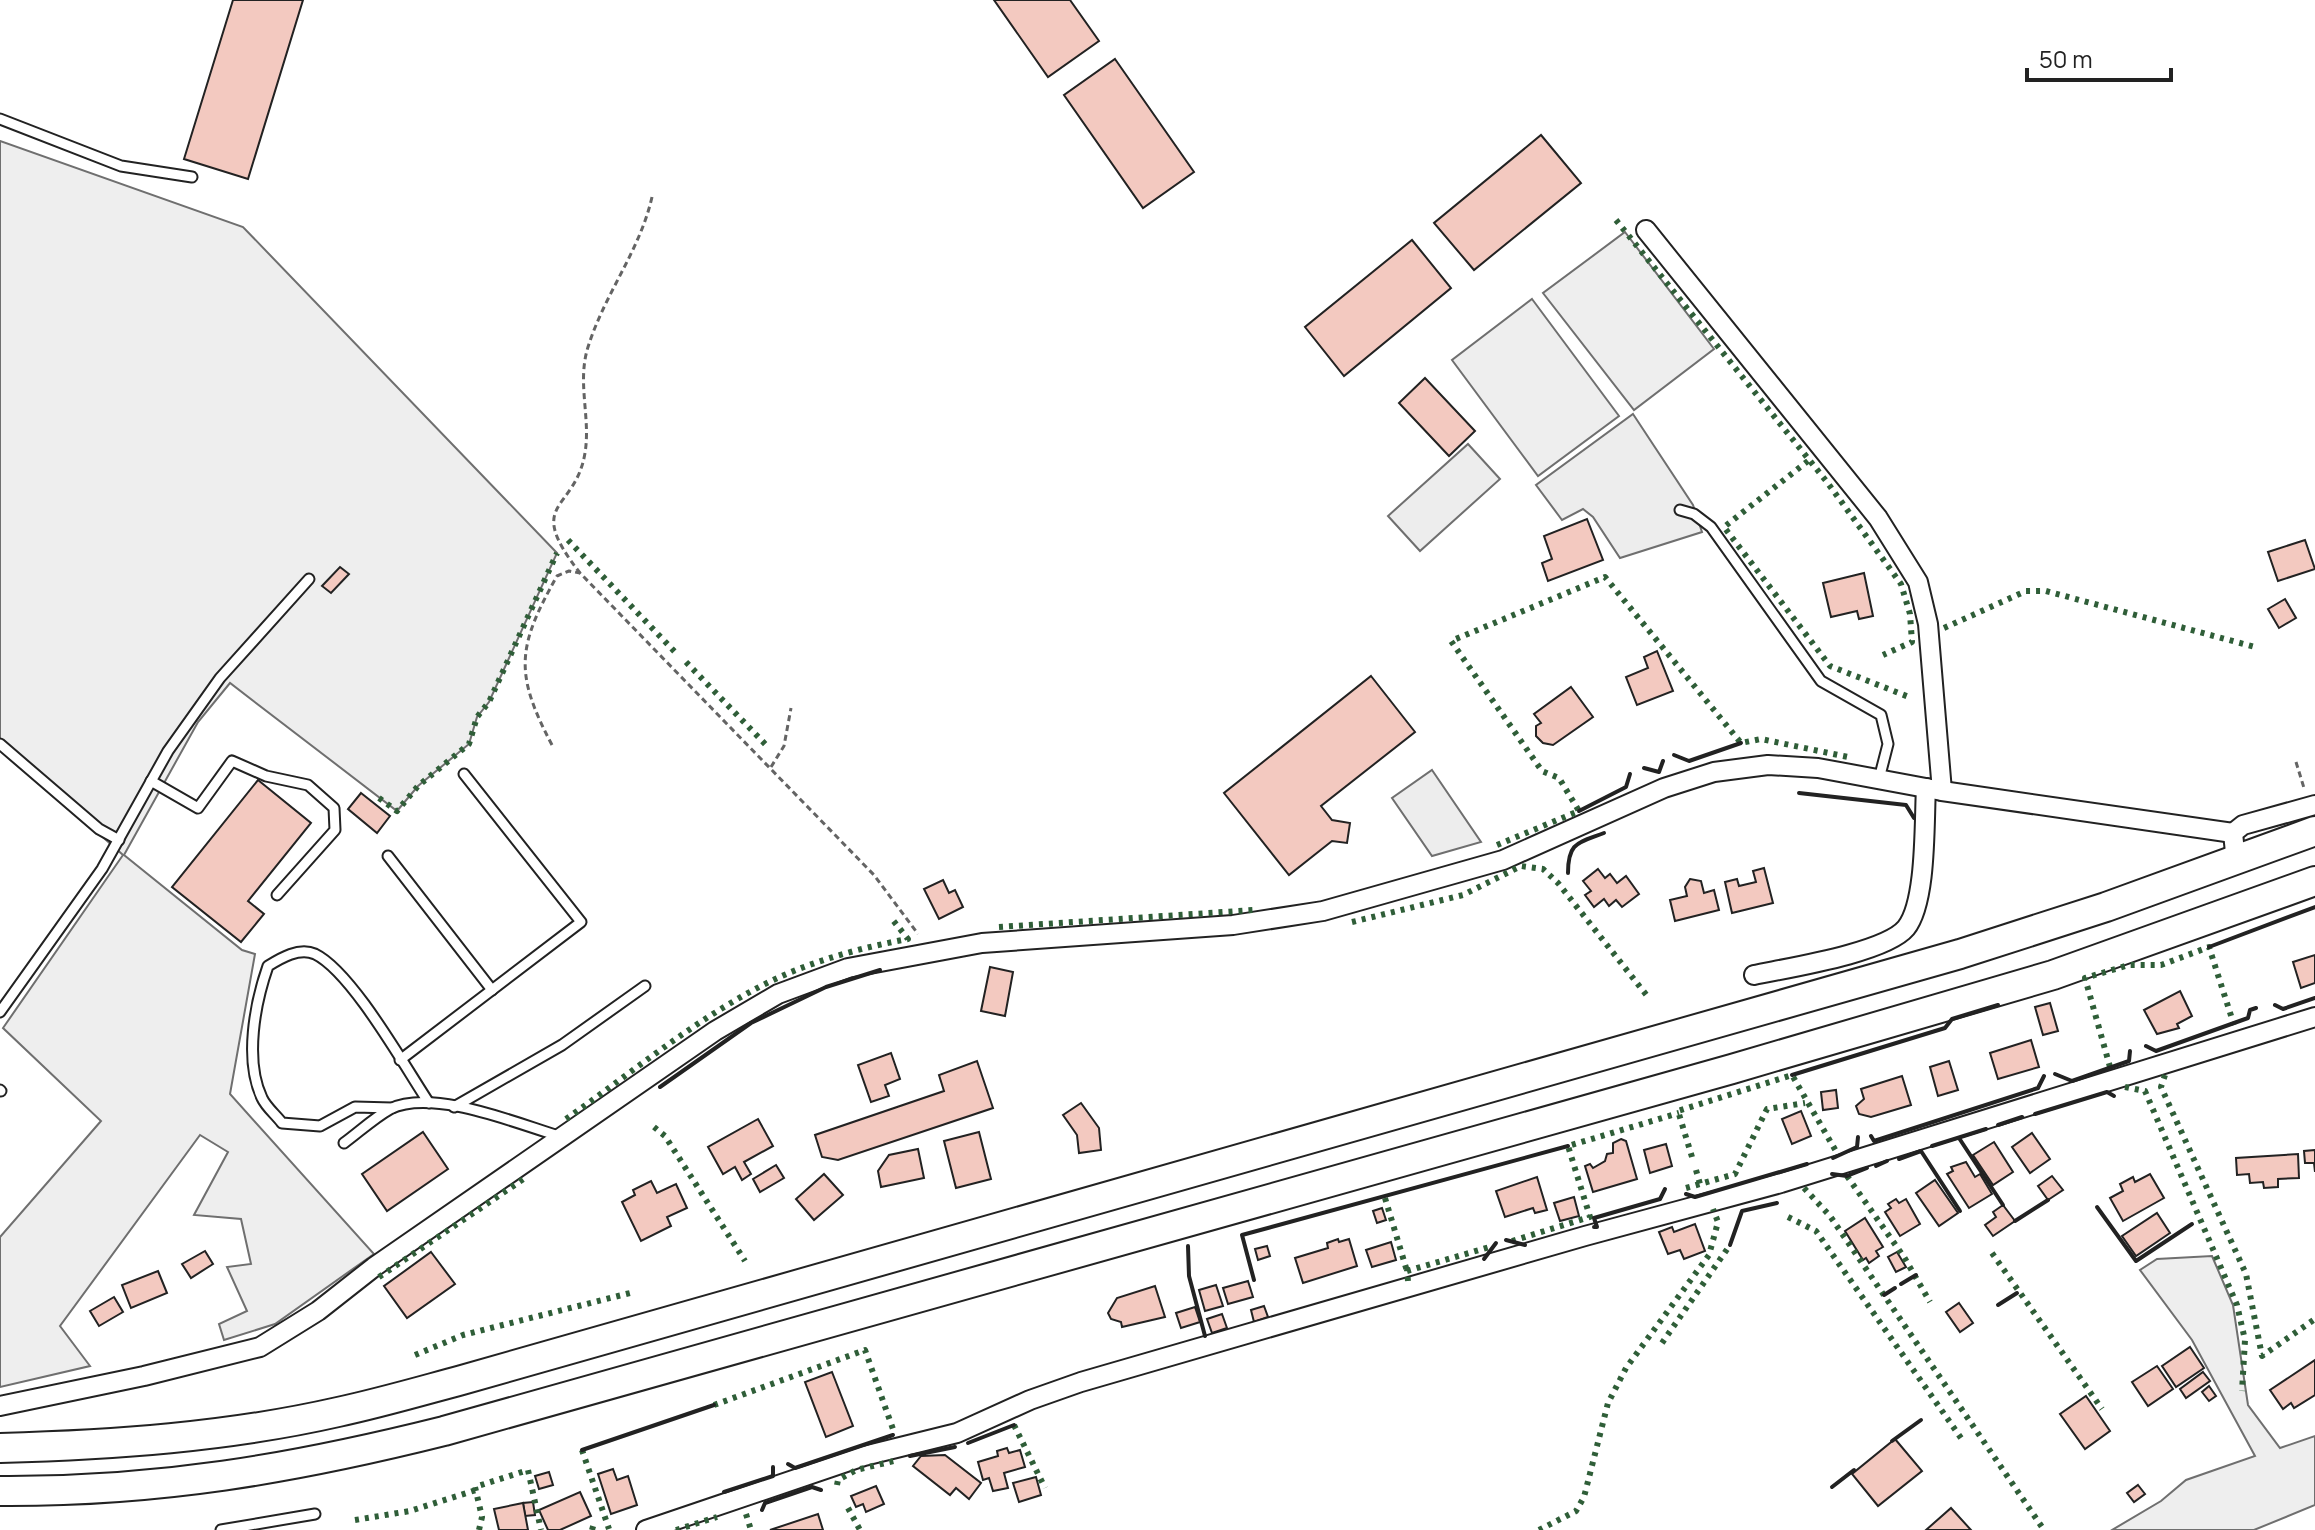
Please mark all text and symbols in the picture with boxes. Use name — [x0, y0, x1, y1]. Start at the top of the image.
scale bar — [2027, 32, 2171, 82]
text: 50 m — [2039, 42, 2093, 75]

